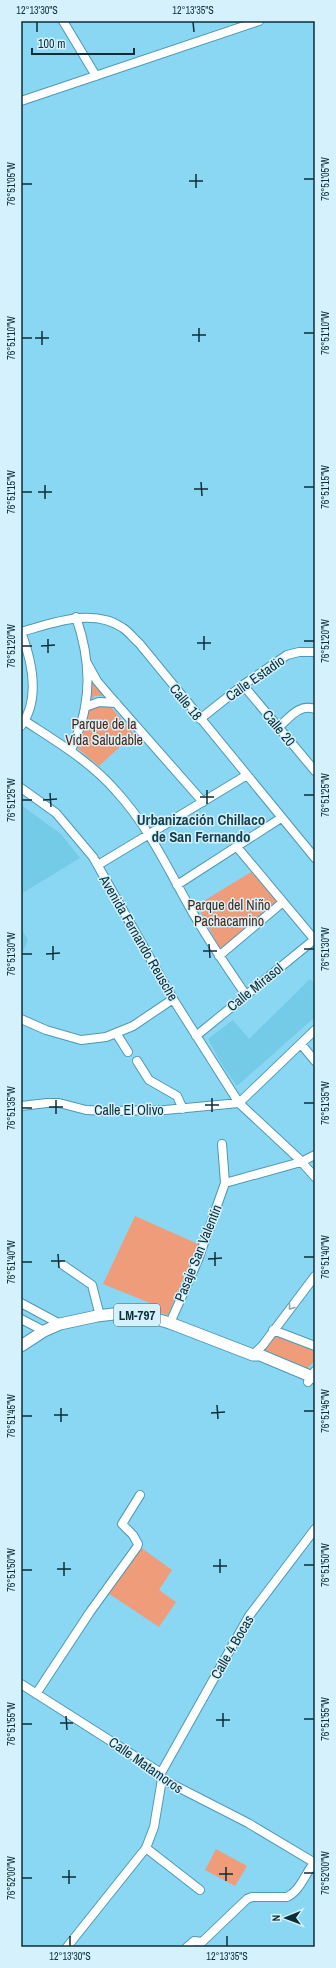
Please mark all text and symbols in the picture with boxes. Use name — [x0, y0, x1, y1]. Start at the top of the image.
text: 12°13'30"S — [16, 4, 58, 17]
text: 12°13'35"S — [172, 4, 214, 17]
scale bar — [32, 30, 134, 56]
text: 100 m — [38, 36, 65, 52]
text: 76°51'05"W — [319, 157, 332, 201]
text: 76°51'05"W — [5, 162, 18, 206]
text: 76°51'10"W — [319, 311, 332, 355]
text: 76°51'10"W — [5, 316, 18, 360]
text: 76°51'15"W — [319, 465, 332, 509]
text: 76°51'15"W — [5, 470, 18, 514]
text: 76°51'20"W — [319, 619, 332, 663]
text: 76°51'20"W — [5, 624, 18, 668]
street label: Calle Estadio — [222, 651, 288, 705]
street label: Calle 18 — [166, 680, 206, 724]
street label: Calle 20 — [259, 706, 299, 750]
park label: Parque de la Vida Saludable — [65, 715, 143, 749]
text: 76°51'25"W — [319, 773, 332, 817]
text: 76°51'25"W — [5, 778, 18, 822]
district label: Urbanización Chillaco de San Fernando — [137, 809, 265, 847]
street label: Avenida Fernando Reusche — [95, 871, 182, 1004]
park label: Parque del Niño Pachacamino — [188, 896, 270, 930]
text: 76°51'30"W — [319, 927, 332, 971]
text: 76°51'30"W — [5, 932, 18, 976]
street label: Calle Mirasol — [223, 959, 287, 1015]
text: 76°51'35"W — [319, 1081, 332, 1125]
text: 76°51'35"W — [5, 1086, 18, 1130]
street label: Calle El Olivo — [94, 1101, 164, 1119]
street label: Pasaje San Valentín — [170, 1202, 226, 1304]
text: 76°51'40"W — [319, 1235, 332, 1279]
text: 76°51'40"W — [5, 1240, 18, 1284]
one-way arrow — [289, 1302, 296, 1309]
road number: LM-797 — [114, 1304, 160, 1326]
text: 76°51'45"W — [319, 1389, 332, 1433]
text: 76°51'45"W — [5, 1394, 18, 1438]
text: 76°51'50"W — [319, 1543, 332, 1587]
text: 76°51'50"W — [5, 1548, 18, 1592]
street label: Calle 4 Bocas — [206, 1612, 258, 1682]
text: 76°51'55"W — [319, 1697, 332, 1741]
text: 76°51'55"W — [5, 1702, 18, 1746]
street label: Calle Matamoros — [105, 1733, 187, 1797]
text: 76°52'00"W — [319, 1851, 332, 1895]
text: 76°52'00"W — [5, 1856, 18, 1900]
north arrow — [266, 1898, 306, 1938]
text: N — [269, 1915, 283, 1922]
text: 12°13'30"S — [49, 1950, 91, 1963]
text: 12°13'35"S — [206, 1950, 248, 1963]

